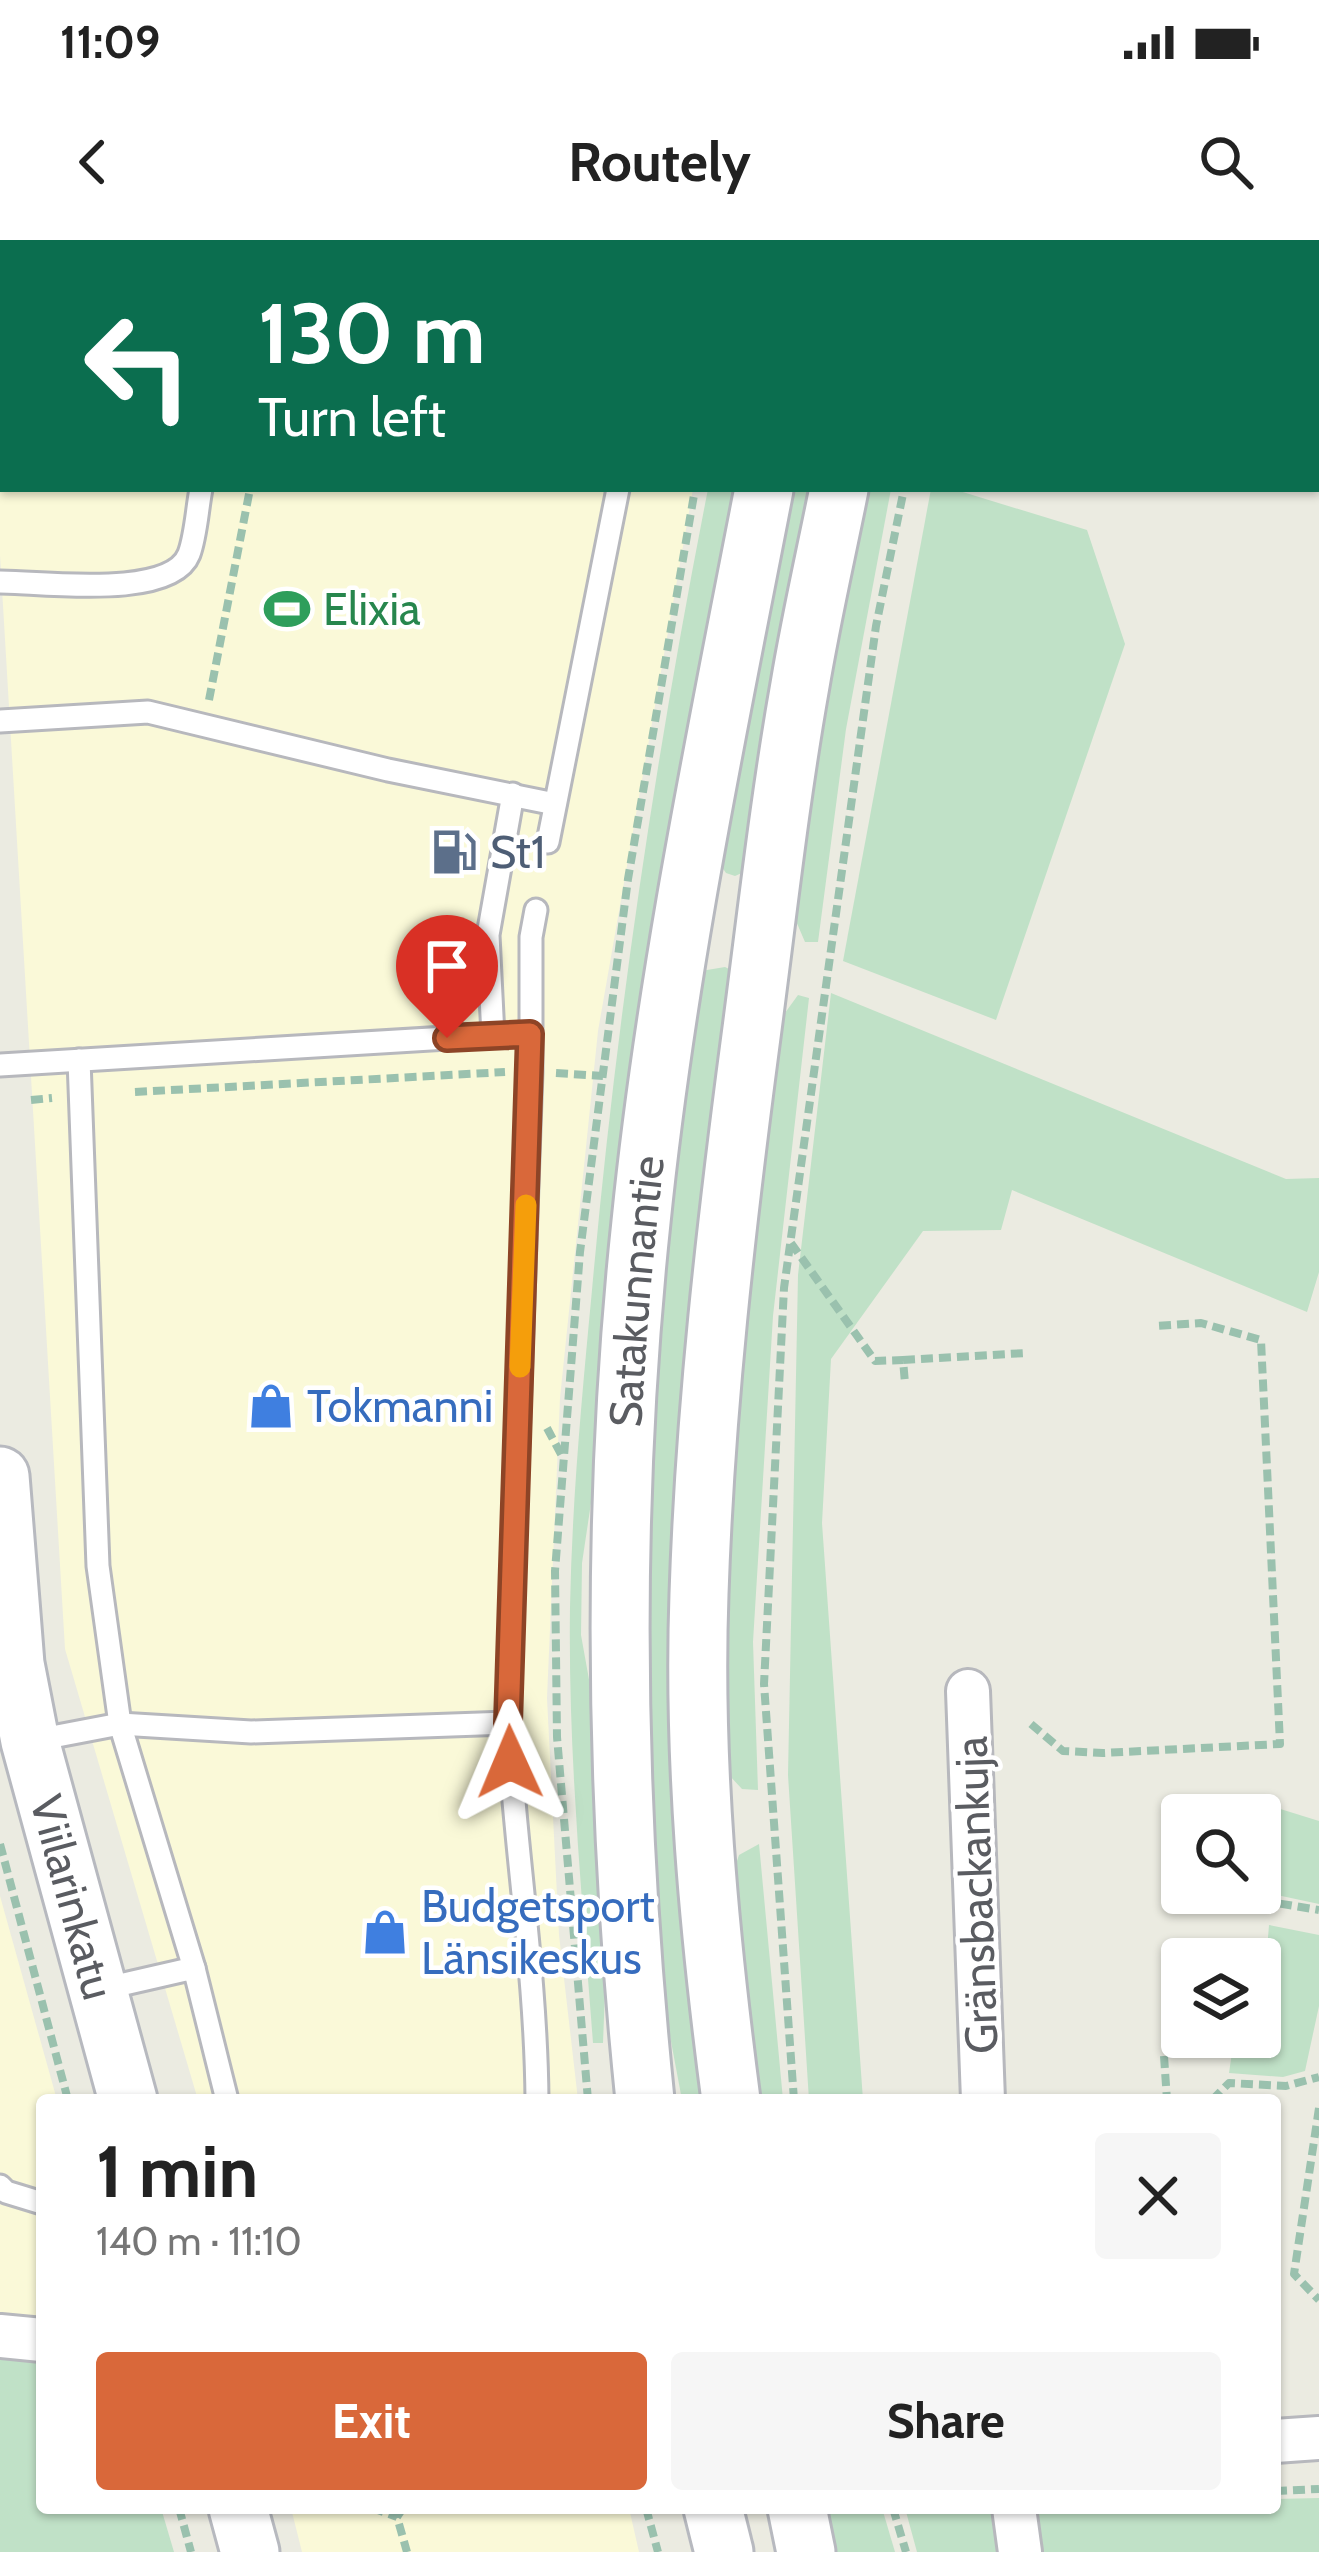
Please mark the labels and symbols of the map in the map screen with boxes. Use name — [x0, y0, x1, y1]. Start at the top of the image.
place label: Elixia — [323, 582, 421, 636]
sports icon: Elixia — [262, 584, 312, 634]
place label: St1 — [490, 825, 545, 879]
fuel station icon: St1 — [429, 827, 479, 877]
pin — [396, 915, 498, 1038]
street label: Satakunnantie — [598, 1153, 675, 1429]
place label: Tokmanni — [307, 1379, 493, 1433]
shop icon: Tokmanni — [246, 1381, 296, 1431]
position arrow — [447, 1699, 573, 1825]
street label: Gränsbackankuja — [943, 1735, 1009, 2055]
street label: Viilarinkatu — [19, 1789, 126, 2005]
place label: Budgetsport Länsikeskus — [421, 1879, 655, 1985]
shop icon: Budgetsport Länsikeskus — [360, 1907, 410, 1957]

